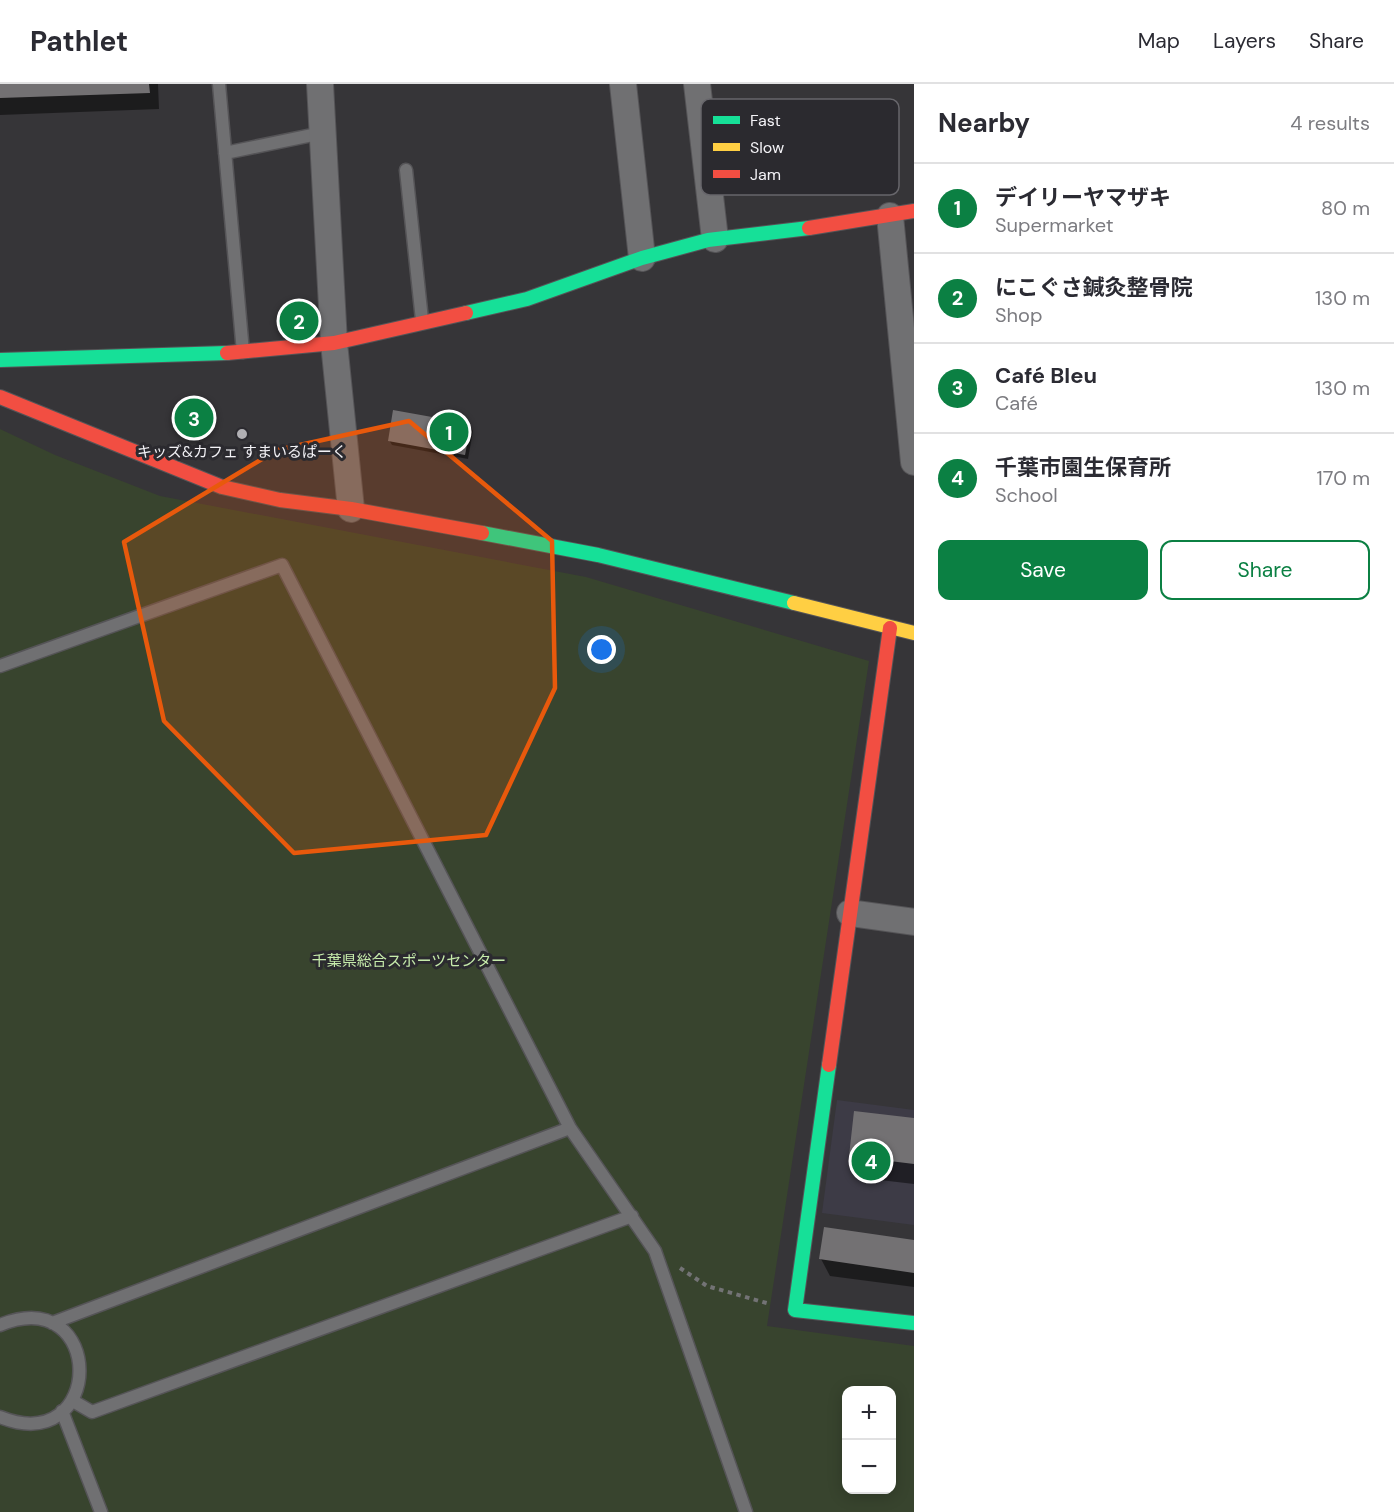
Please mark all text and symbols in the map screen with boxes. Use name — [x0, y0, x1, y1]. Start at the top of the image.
text: Pathlet — [30, 23, 128, 60]
text: Map — [1138, 27, 1180, 55]
text: Layers — [1213, 27, 1276, 55]
text: Share — [1309, 27, 1364, 55]
legend — [701, 99, 899, 195]
text: Nearby — [938, 106, 1030, 140]
text: Fast — [750, 110, 781, 131]
text: 4 results — [1290, 110, 1370, 136]
text: Slow — [750, 137, 784, 158]
text: Jam — [750, 164, 781, 185]
text: デイリーヤマザキ — [995, 183, 1171, 212]
text: 1 — [954, 195, 961, 221]
text: 80 m — [1321, 195, 1370, 221]
text: Supermarket — [995, 212, 1114, 238]
text: にこぐさ鍼灸整骨院 — [995, 273, 1193, 302]
text: 2 — [952, 285, 963, 311]
text: 130 m — [1315, 285, 1370, 311]
pin: 2 — [280, 298, 318, 344]
text: Shop — [995, 302, 1042, 328]
text: Café Bleu — [995, 361, 1097, 390]
text: 3 — [951, 375, 964, 401]
text: 130 m — [1315, 375, 1370, 401]
text: Café — [995, 390, 1038, 416]
pin: 3 — [174, 396, 214, 440]
pin: 1 — [430, 410, 468, 454]
marker: キッズ&カフェ すまいるぱーく — [235, 427, 249, 441]
place label: キッズ&カフェ すまいるぱーく — [137, 442, 347, 462]
text: 千葉市園生保育所 — [995, 453, 1171, 482]
text: 4 — [951, 465, 964, 491]
text: 170 m — [1317, 465, 1370, 491]
text: School — [995, 482, 1058, 508]
button: Save — [938, 540, 1148, 600]
button: Share — [1160, 540, 1370, 600]
your location — [587, 635, 616, 664]
park label: 千葉県総合スポーツセンター — [312, 951, 506, 971]
pin: 4 — [852, 1138, 890, 1184]
map controls — [842, 1386, 896, 1494]
button: + — [842, 1386, 896, 1440]
button: − — [842, 1440, 896, 1494]

